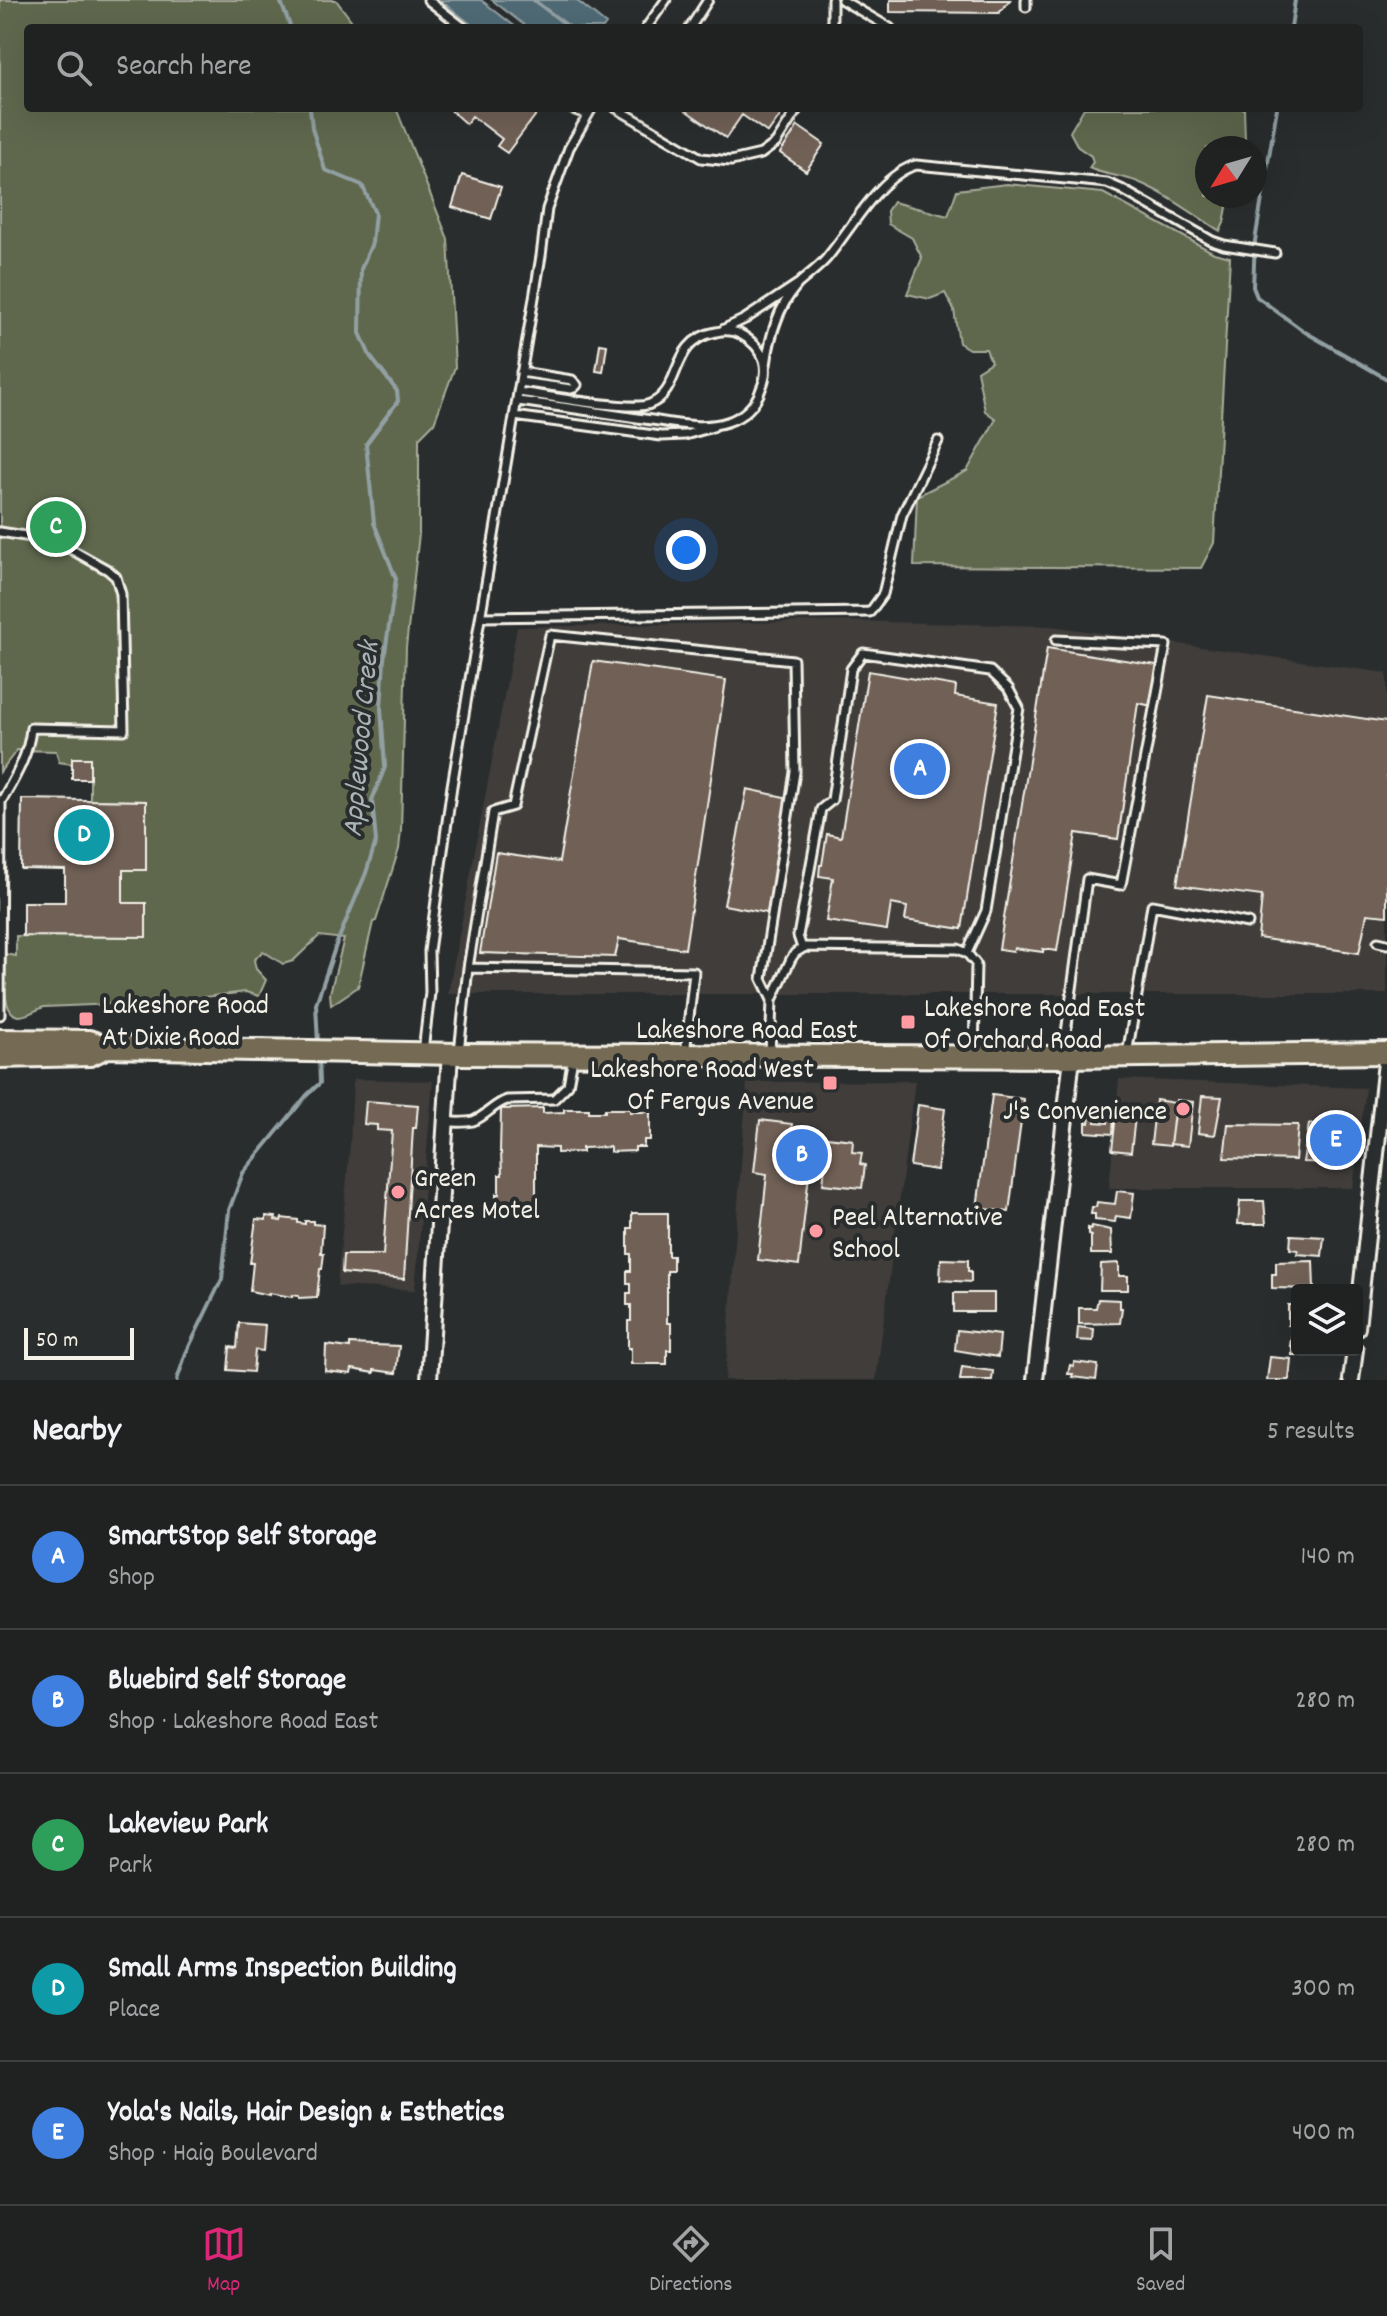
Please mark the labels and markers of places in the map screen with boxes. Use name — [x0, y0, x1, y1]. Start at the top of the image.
pin: C — [30, 497, 82, 557]
pin: A — [894, 739, 946, 799]
pin: D — [58, 805, 110, 865]
place label: Lakeshore Road At Dixie Road — [102, 988, 269, 1060]
place label: Lakeshore Road East Of Orchard Road — [924, 991, 1145, 1063]
marker: Lakeshore Road At Dixie Road — [77, 1010, 95, 1028]
marker: Lakeshore Road East Of Orchard Road — [899, 1013, 917, 1031]
place label: Lakeshore Road West Of Fergus Avenue — [590, 1052, 814, 1124]
marker: Lakeshore Road West Of Fergus Avenue — [821, 1074, 839, 1092]
place label: J's Convenience — [1003, 1094, 1167, 1134]
marker: J's Convenience — [1174, 1100, 1192, 1118]
pin: E — [1310, 1110, 1362, 1170]
pin: B — [776, 1125, 828, 1185]
place label: Green Acres Motel — [414, 1161, 540, 1233]
marker: Green Acres Motel — [389, 1183, 407, 1201]
place label: Peel Alternative School — [832, 1200, 1003, 1272]
marker: Peel Alternative School — [807, 1222, 825, 1240]

